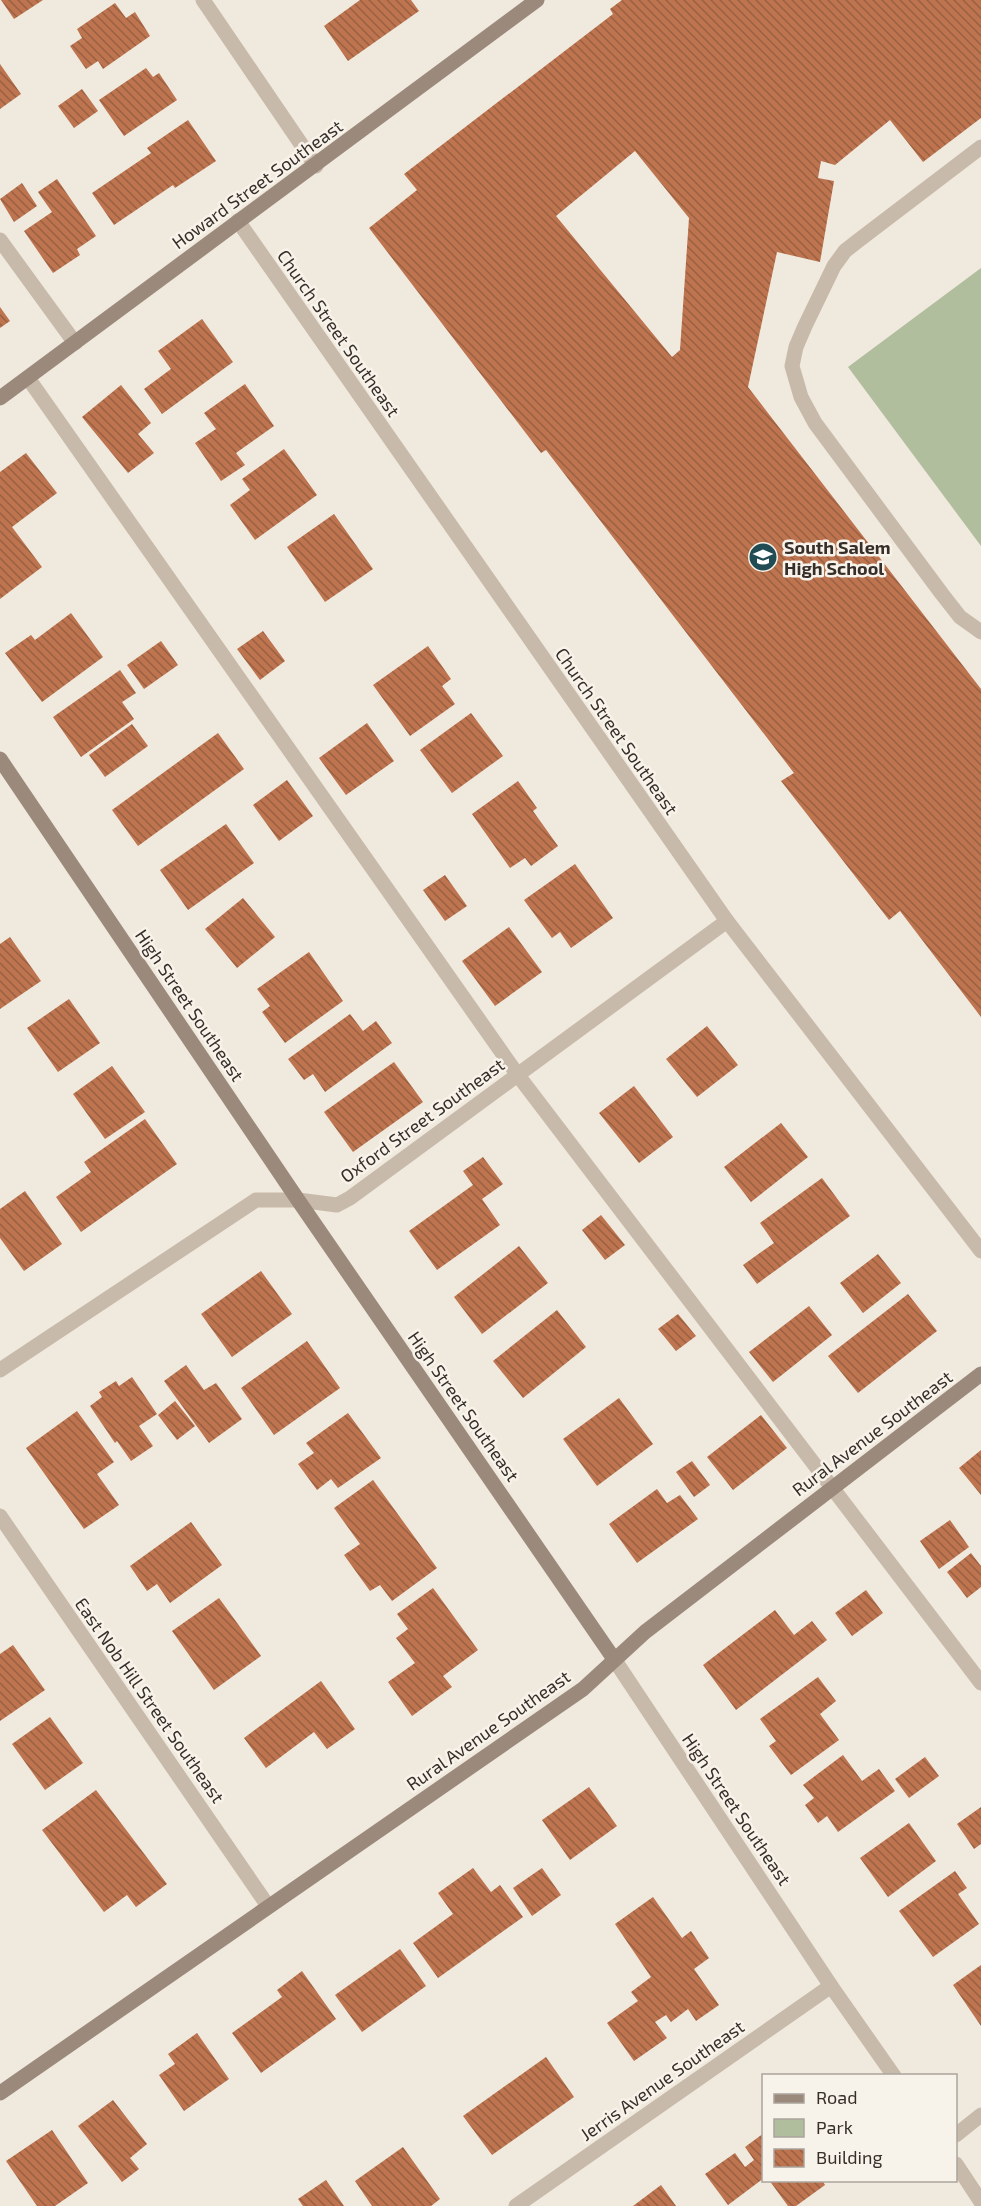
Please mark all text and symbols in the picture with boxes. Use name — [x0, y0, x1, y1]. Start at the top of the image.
street label: Howard Street Southeast — [167, 115, 347, 253]
street label: Church Street Southeast — [273, 245, 405, 421]
place label: South Salem High School — [784, 536, 891, 579]
school or university icon: South Salem High School — [747, 541, 779, 573]
street label: Church Street Southeast — [551, 643, 683, 819]
street label: High Street Southeast — [131, 925, 249, 1085]
street label: Oxford Street Southeast — [336, 1053, 508, 1187]
street label: High Street Southeast — [404, 1327, 524, 1486]
street label: Rural Avenue Southeast — [788, 1366, 956, 1500]
street label: East Nob Hill Street Southeast — [71, 1593, 229, 1807]
street label: Rural Avenue Southeast — [402, 1665, 574, 1795]
street label: High Street Southeast — [678, 1729, 796, 1889]
street label: Jerris Avenue Southeast — [576, 2015, 748, 2145]
legend — [762, 2074, 957, 2182]
text: Road — [816, 2086, 857, 2108]
text: Park — [816, 2116, 853, 2138]
text: Building — [816, 2146, 883, 2168]

